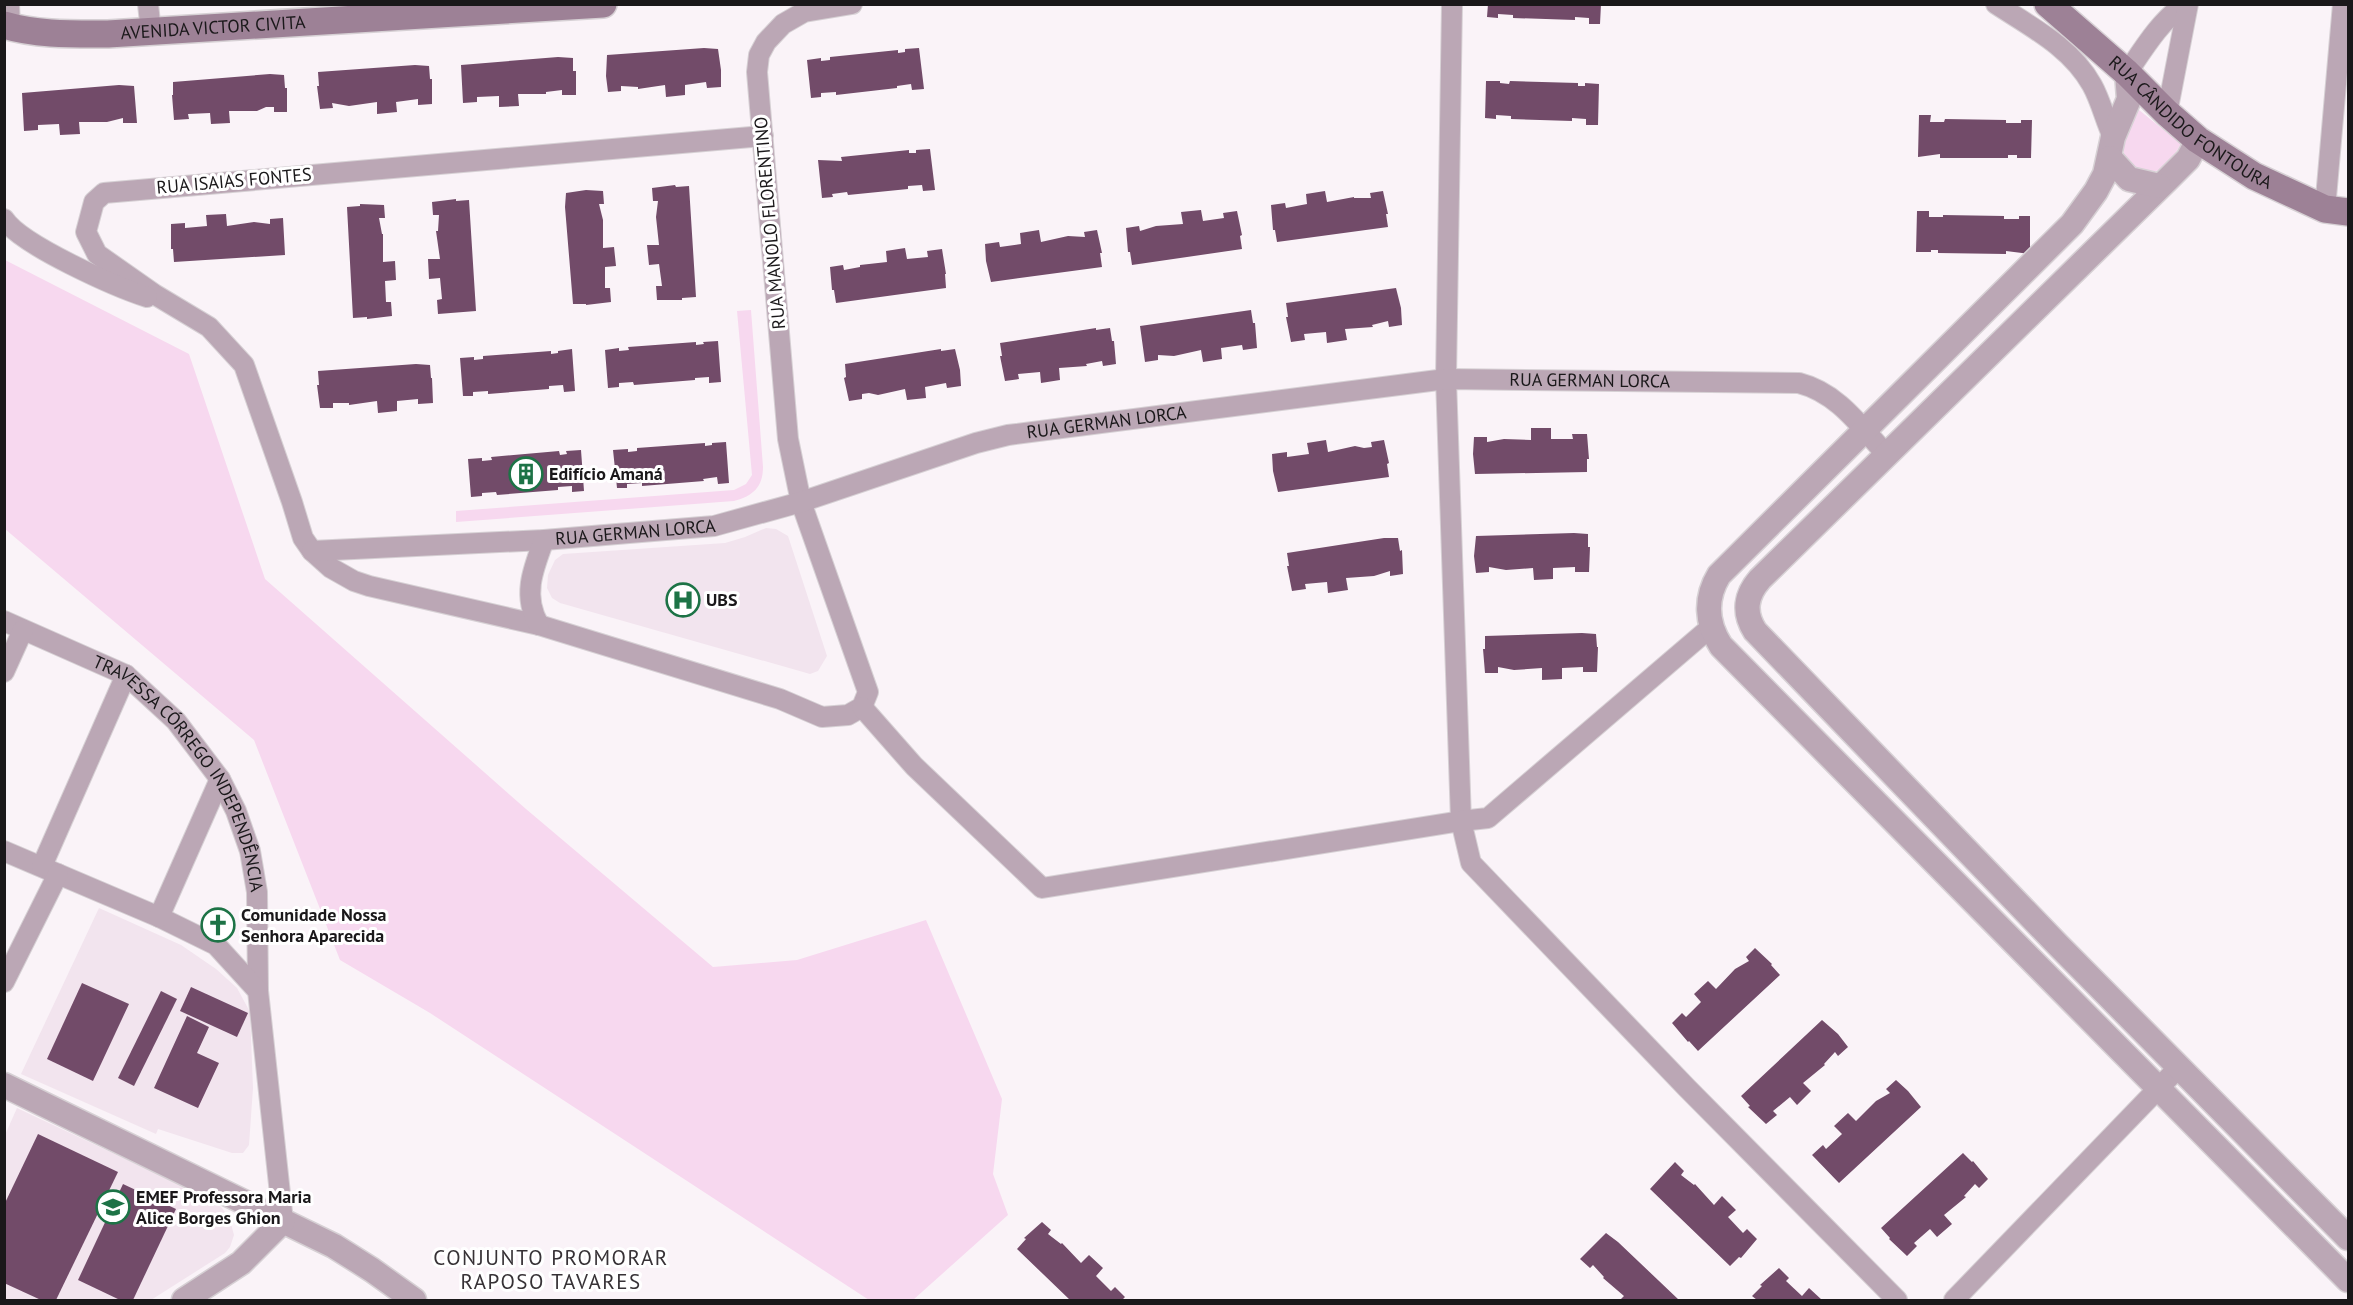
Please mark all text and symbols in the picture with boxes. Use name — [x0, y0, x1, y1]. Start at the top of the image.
street label: AVENIDA VICTOR CIVITA — [120, 10, 306, 44]
street label: RUA CÂNDIDO FONTOURA — [2104, 50, 2276, 194]
street label: RUA MANOLO FLORENTINO — [749, 116, 790, 330]
street label: RUA ISAIAS FONTES — [156, 162, 312, 199]
street label: RUA GERMAN LORCA — [1509, 368, 1671, 393]
street label: RUA GERMAN LORCA — [1025, 400, 1188, 444]
building icon: Edifício Amaná — [508, 456, 544, 492]
place label: Edifício Amaná — [549, 462, 663, 485]
street label: RUA GERMAN LORCA — [554, 514, 717, 550]
hospital icon: UBS — [665, 582, 701, 618]
place label: UBS — [706, 588, 737, 611]
street label: TRAVESSA CÓRREGO INDEPENDÊNCIA — [89, 650, 269, 894]
place label: Comunidade Nossa Senhora Aparecida — [241, 903, 387, 947]
church icon: Comunidade Nossa Senhora Aparecida — [200, 907, 236, 943]
place label: EMEF Professora Maria Alice Borges Ghion — [136, 1185, 311, 1229]
school or university icon: EMEF Professora Maria Alice Borges Ghion — [95, 1189, 131, 1225]
district label: CONJUNTO PROMORAR RAPOSO TAVARES — [433, 1244, 669, 1295]

